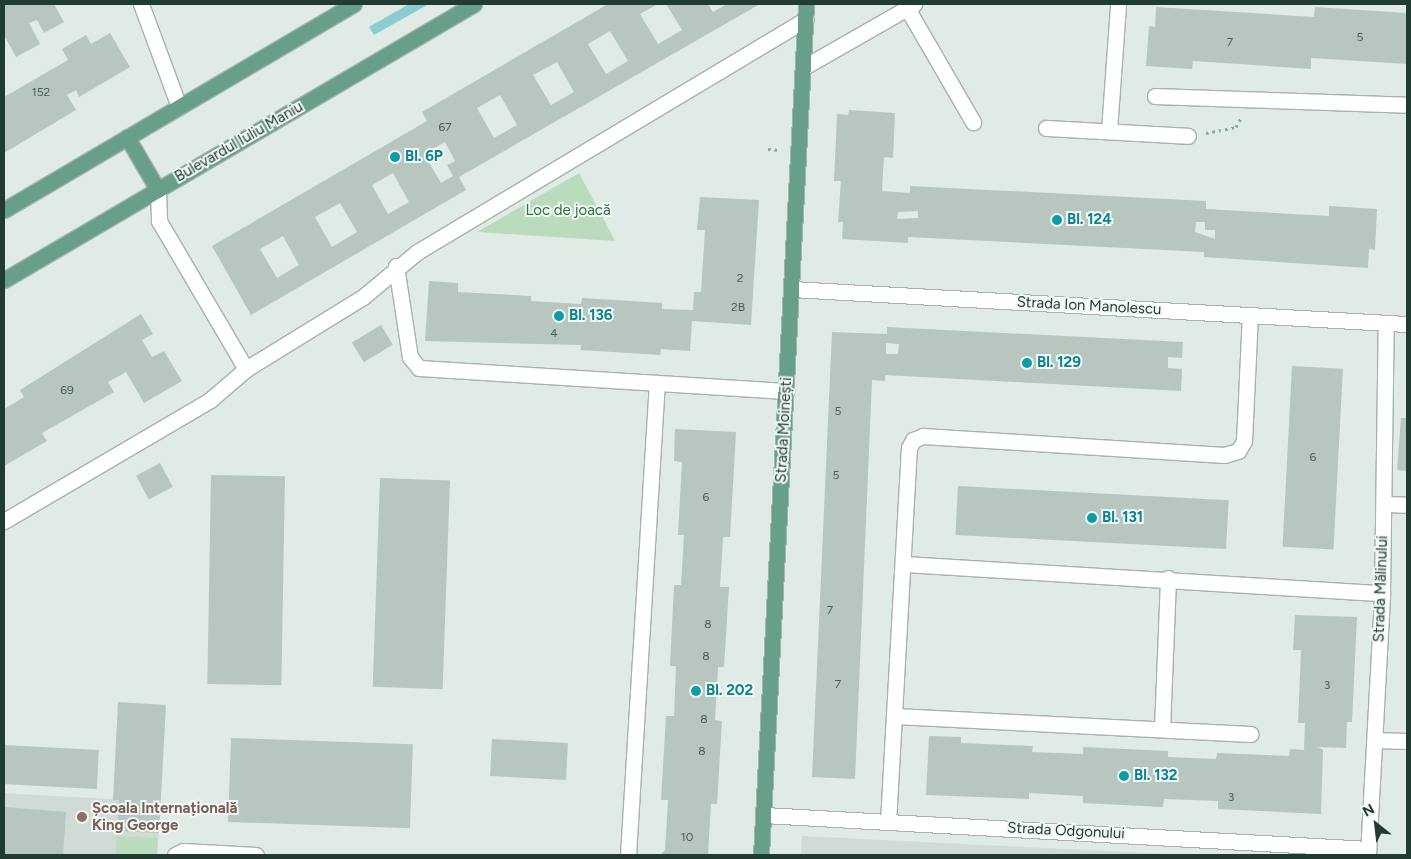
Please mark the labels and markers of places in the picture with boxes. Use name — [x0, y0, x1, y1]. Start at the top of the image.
place label: Bl. 6P — [405, 148, 443, 166]
marker: Bl. 6P — [389, 151, 401, 163]
place label: Bl. 124 — [1067, 211, 1112, 229]
marker: Bl. 124 — [1051, 214, 1063, 226]
place label: Bl. 136 — [569, 307, 613, 325]
marker: Bl. 136 — [553, 310, 565, 322]
place label: Bl. 129 — [1037, 354, 1081, 372]
marker: Bl. 129 — [1021, 357, 1033, 369]
place label: Bl. 131 — [1102, 509, 1143, 527]
marker: Bl. 131 — [1086, 512, 1098, 524]
place label: Bl. 202 — [706, 682, 753, 700]
marker: Bl. 202 — [690, 685, 702, 697]
place label: Bl. 132 — [1134, 767, 1178, 785]
marker: Bl. 132 — [1118, 770, 1130, 782]
place label: Școala Internațională King George — [92, 799, 237, 834]
marker: Școala Internațională King George — [76, 811, 88, 823]

